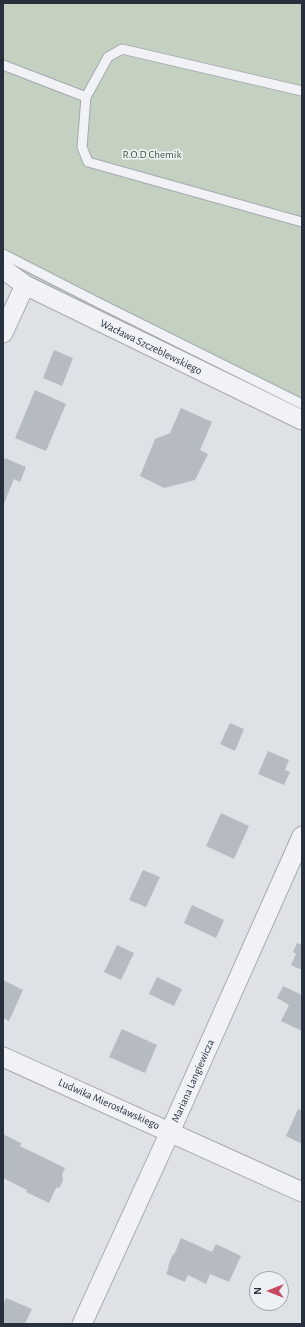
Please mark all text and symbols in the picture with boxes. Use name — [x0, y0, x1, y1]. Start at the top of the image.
park label: R.O.D Chemik — [122, 148, 182, 162]
street label: Wacława Szczeblewskiego — [98, 317, 204, 377]
street label: Mariana Langiewicza — [169, 1037, 217, 1125]
street label: Ludwika Mierosławskiego — [56, 1076, 162, 1132]
north arrow — [249, 1271, 289, 1311]
text: N — [252, 1287, 263, 1295]

